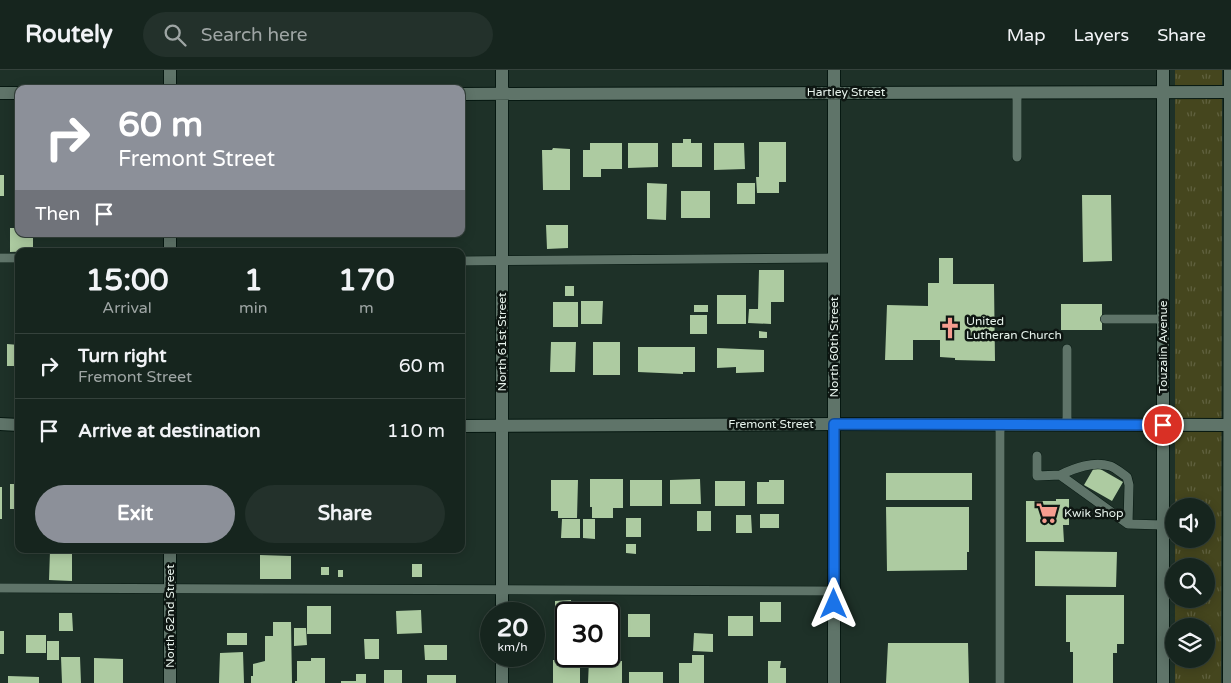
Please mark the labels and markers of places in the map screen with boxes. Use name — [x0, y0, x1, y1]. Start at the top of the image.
place label: United Lutheran Church — [966, 314, 1062, 342]
church icon: United Lutheran Church — [937, 315, 963, 341]
pin — [1142, 404, 1184, 446]
supermarket icon: Kwik Shop — [1034, 500, 1060, 526]
place label: Kwik Shop — [1064, 506, 1124, 520]

